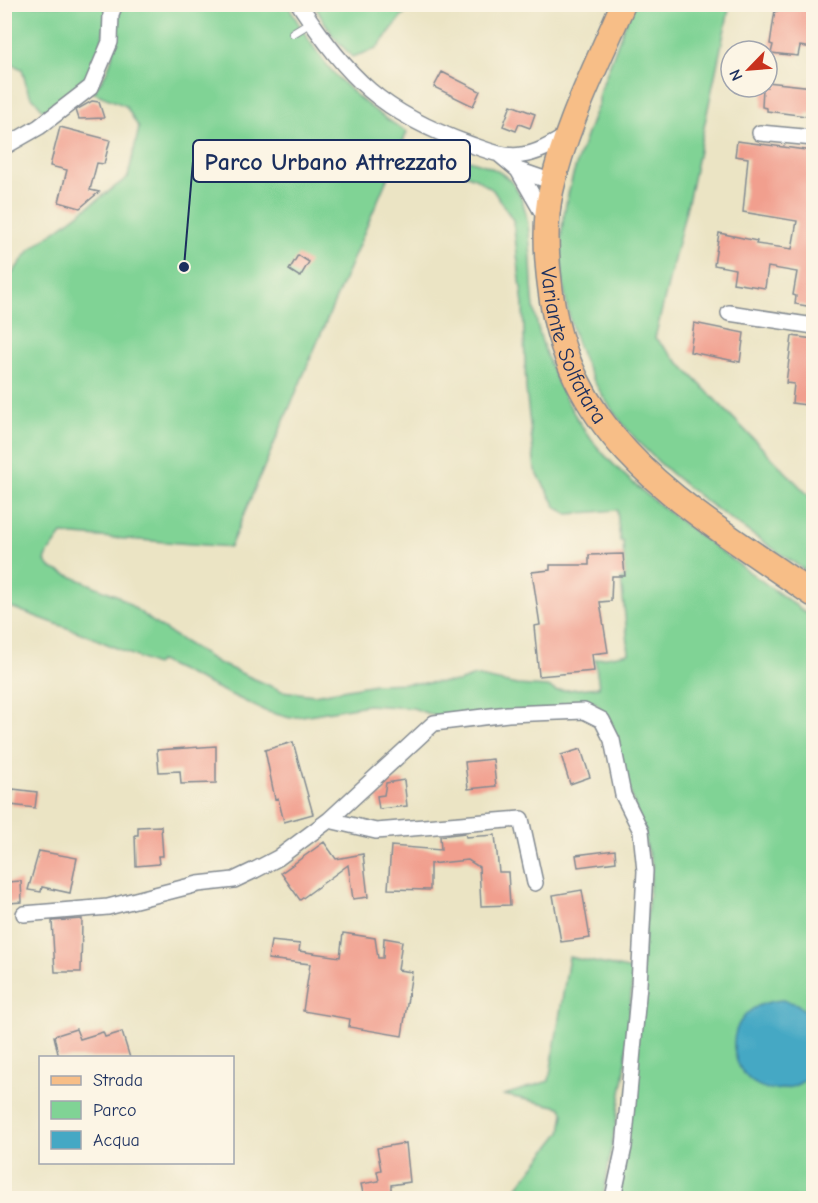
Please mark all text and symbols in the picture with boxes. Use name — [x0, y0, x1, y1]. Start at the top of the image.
north arrow — [719, 39, 779, 99]
text: N — [726, 66, 747, 83]
callout: Parco Urbano Attrezzato — [193, 140, 470, 182]
text: Parco Urbano Attrezzato — [205, 148, 457, 176]
street label: Variante Solfatara — [535, 266, 612, 429]
legend — [39, 1056, 234, 1164]
text: Strada — [93, 1070, 143, 1091]
text: Parco — [93, 1100, 136, 1121]
text: Acqua — [93, 1130, 140, 1151]

